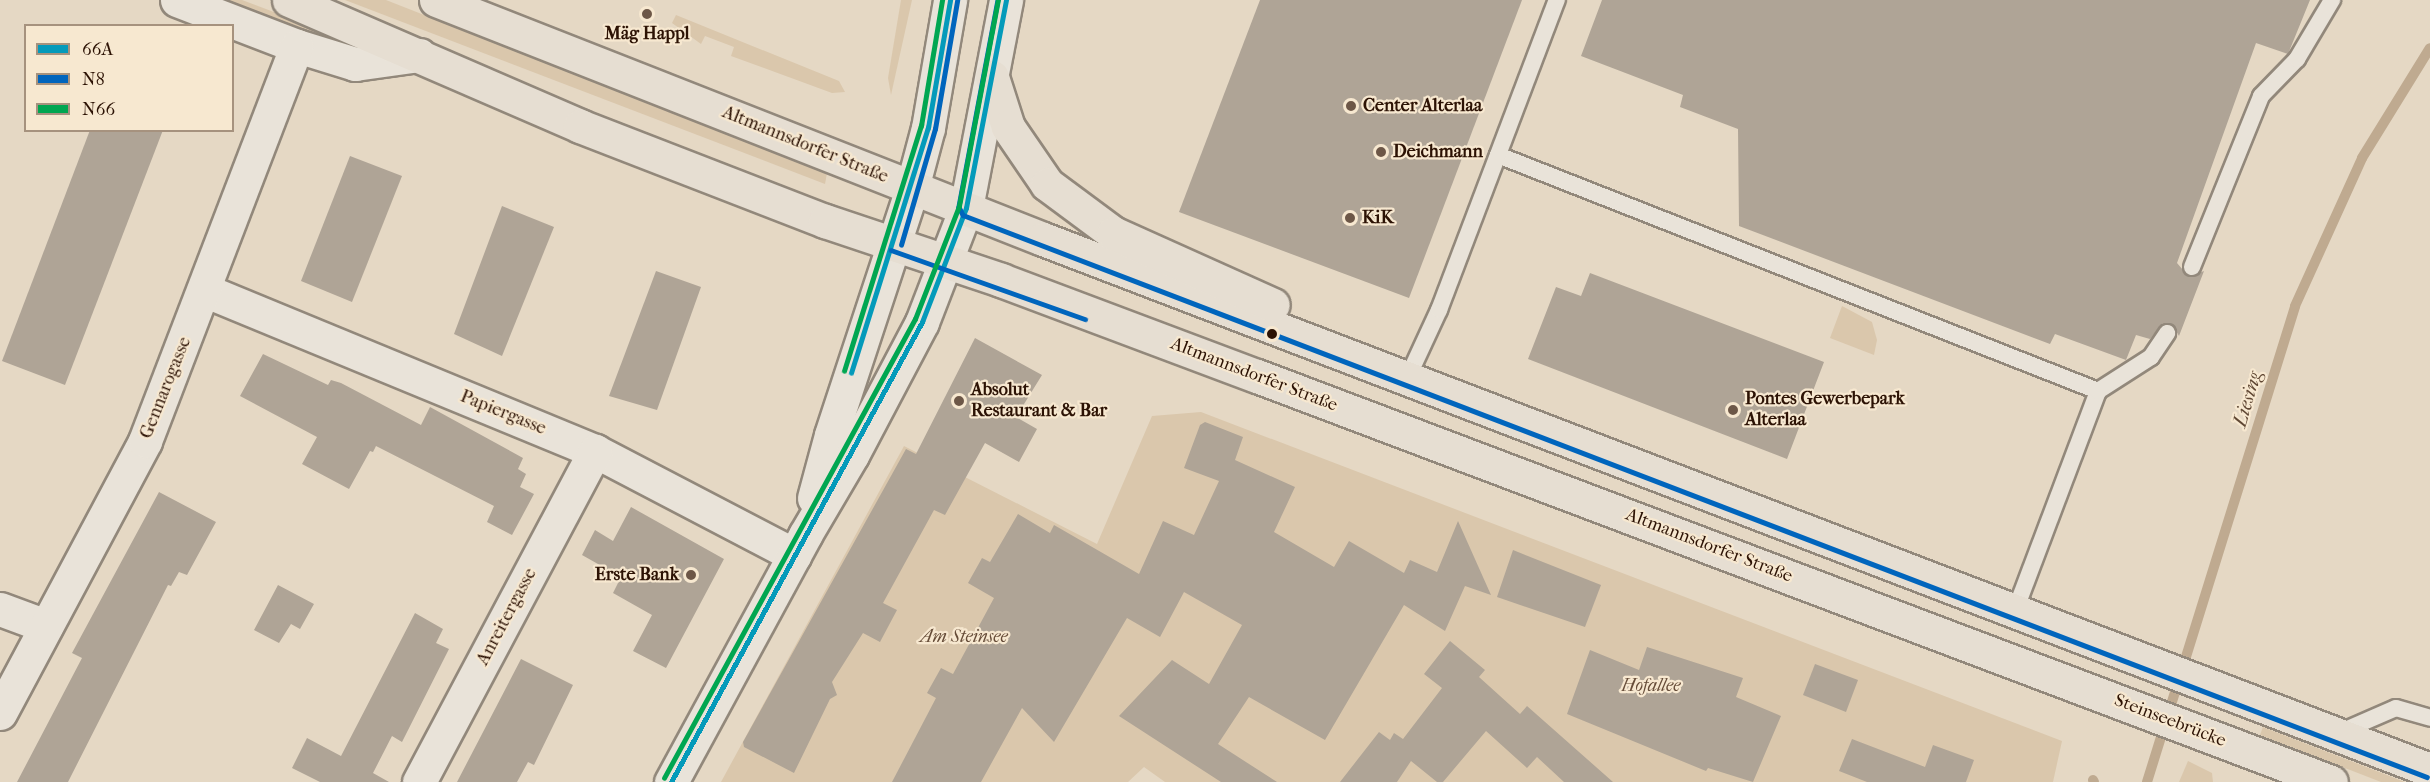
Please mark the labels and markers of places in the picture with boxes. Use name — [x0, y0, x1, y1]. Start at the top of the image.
marker: Mäg Happl — [640, 7, 654, 21]
place label: Mäg Happl — [604, 23, 690, 45]
place label: Center Alterlaa — [1363, 95, 1482, 117]
marker: Center Alterlaa — [1344, 99, 1358, 113]
place label: Deichmann — [1393, 141, 1483, 163]
marker: Deichmann — [1374, 145, 1388, 159]
place label: KiK — [1362, 207, 1393, 229]
marker: KiK — [1343, 211, 1357, 225]
unlabelled marker — [1266, 328, 1278, 340]
place label: Absolut Restaurant & Bar — [971, 380, 1107, 422]
place label: Pontes Gewerbepark Alterlaa — [1745, 389, 1905, 432]
marker: Absolut Restaurant & Bar — [952, 394, 966, 408]
marker: Pontes Gewerbepark Alterlaa — [1726, 403, 1740, 417]
place label: Erste Bank — [595, 564, 679, 586]
marker: Erste Bank — [684, 568, 698, 582]

